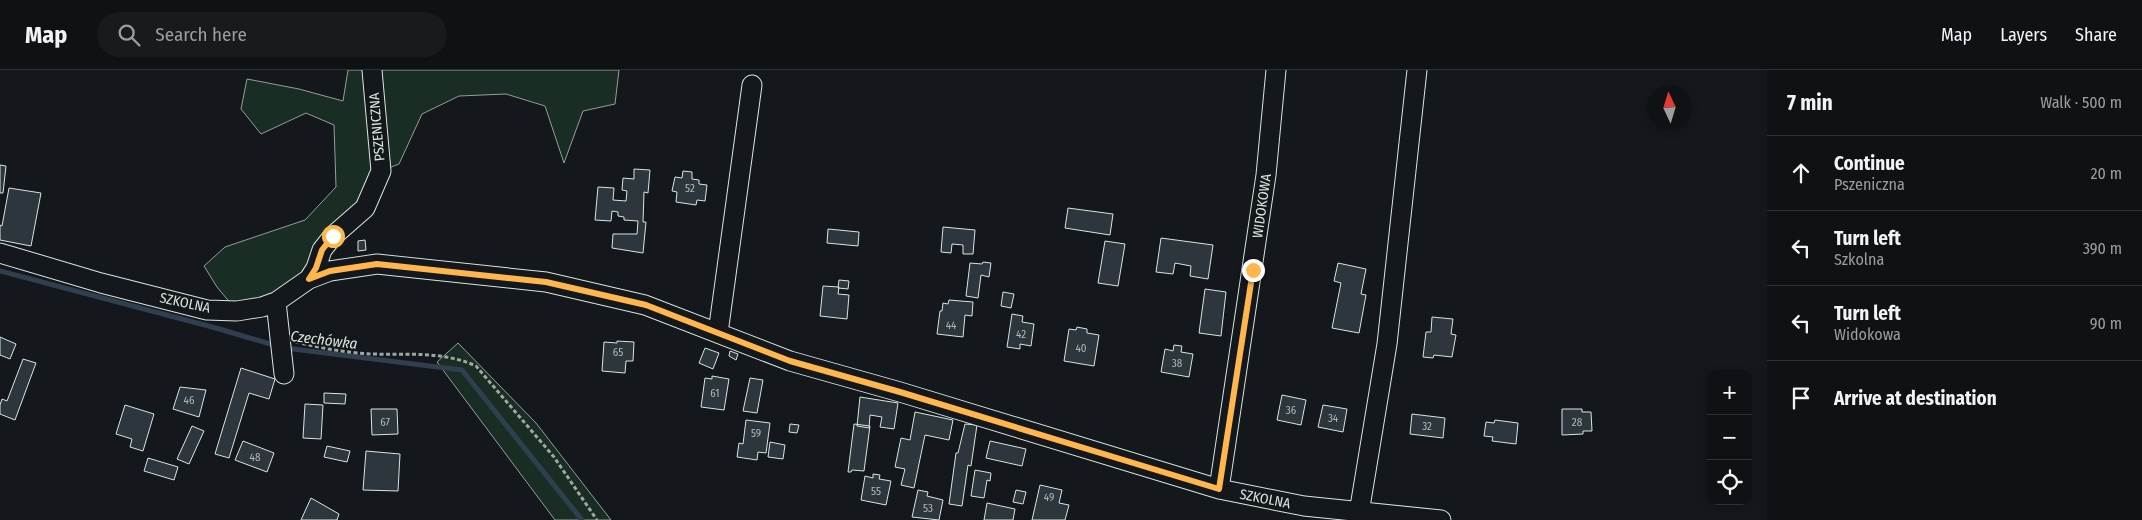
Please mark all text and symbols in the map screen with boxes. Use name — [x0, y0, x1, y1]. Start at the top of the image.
search box — [97, 12, 447, 57]
text: Map — [25, 21, 67, 49]
icon: search — [115, 21, 143, 49]
text: Search here — [155, 23, 247, 46]
text: Map — [1941, 24, 1972, 46]
text: Layers — [2000, 24, 2047, 46]
text: Share — [2075, 24, 2117, 46]
north arrow — [1647, 85, 1692, 130]
text: 7 min — [1787, 90, 1833, 116]
street label: PSZENICZNA — [365, 91, 388, 162]
text: Walk · 500 m — [2040, 93, 2122, 112]
text: Continue — [1834, 152, 1905, 175]
icon: ahead — [1787, 159, 1815, 187]
text: 20 m — [2091, 164, 2122, 183]
street label: WIDOKOWA — [1249, 172, 1275, 239]
text: Pszeniczna — [1834, 175, 1905, 194]
house number: 52 — [685, 182, 695, 195]
route start — [322, 225, 345, 248]
text: Turn left — [1834, 227, 1901, 250]
icon: left — [1787, 234, 1815, 262]
text: 390 m — [2083, 239, 2122, 258]
text: Szkolna — [1834, 250, 1884, 269]
route end — [1242, 259, 1265, 282]
street label: SZKOLNA — [158, 289, 213, 317]
text: Turn left — [1834, 302, 1901, 325]
icon: left — [1787, 309, 1815, 337]
text: 90 m — [2090, 314, 2122, 333]
house number: 44 — [946, 319, 957, 332]
text: Widokowa — [1834, 325, 1901, 344]
water label: Czechówka — [289, 327, 359, 353]
house number: 42 — [1016, 328, 1026, 341]
house number: 40 — [1075, 342, 1087, 355]
house number: 65 — [613, 346, 623, 359]
house number: 38 — [1172, 357, 1183, 370]
map controls — [1707, 370, 1752, 505]
button: + — [1707, 370, 1752, 415]
icon: arrive — [1787, 384, 1815, 412]
house number: 61 — [710, 387, 720, 400]
text: Arrive at destination — [1834, 387, 1997, 410]
house number: 46 — [184, 394, 195, 407]
house number: 36 — [1286, 404, 1297, 417]
house number: 34 — [1328, 412, 1339, 425]
button: − — [1707, 415, 1752, 460]
house number: 67 — [380, 416, 390, 429]
house number: 28 — [1572, 416, 1583, 429]
house number: 32 — [1422, 420, 1432, 433]
house number: 59 — [751, 427, 761, 440]
house number: 48 — [250, 451, 261, 464]
button: locate — [1707, 460, 1752, 505]
house number: 55 — [871, 485, 881, 498]
street label: SZKOLNA — [1238, 486, 1292, 512]
house number: 49 — [1044, 491, 1054, 504]
house number: 53 — [923, 502, 933, 515]

